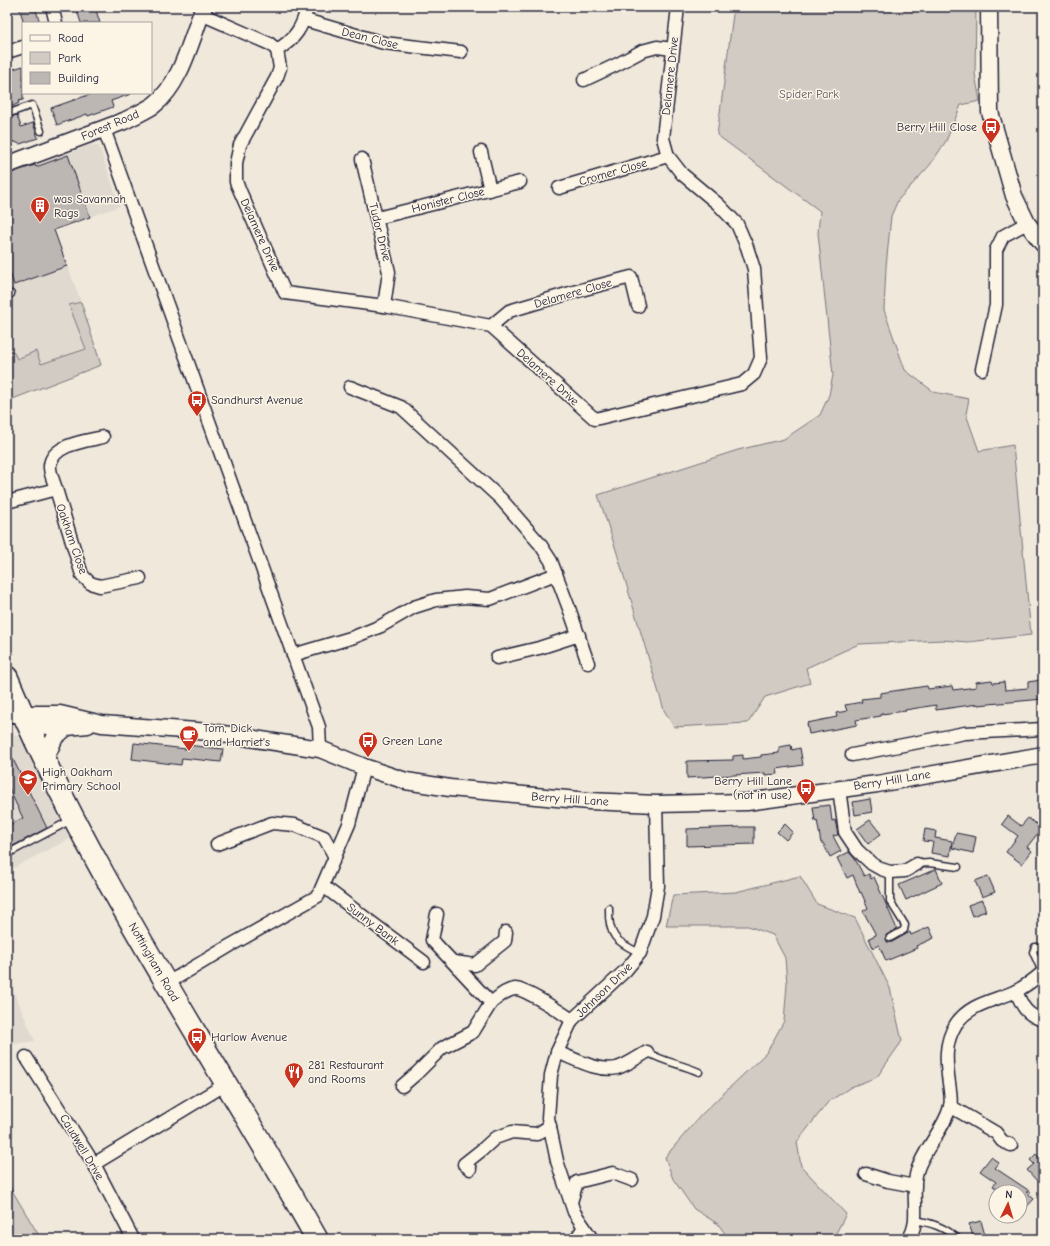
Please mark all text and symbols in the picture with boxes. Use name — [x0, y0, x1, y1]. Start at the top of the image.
legend — [22, 22, 152, 94]
street label: Dean Close — [340, 24, 400, 52]
text: Road — [58, 31, 84, 45]
street label: Delamere Drive — [659, 36, 681, 116]
text: Park — [58, 51, 81, 65]
text: Building — [58, 71, 99, 85]
park label: Spider Park — [779, 87, 839, 101]
street label: Forest Road — [79, 107, 141, 143]
bus stop icon: Berry Hill Close — [980, 116, 1002, 144]
place label: Berry Hill Close — [897, 120, 977, 134]
street label: Cromer Close — [577, 156, 649, 188]
street label: Honister Close — [410, 184, 486, 216]
place label: was Savannah Rags — [54, 192, 126, 220]
building icon: was Savannah Rags — [29, 195, 51, 223]
street label: Delamere Drive — [238, 196, 282, 274]
street label: Tudor Drive — [366, 201, 394, 263]
street label: Delamere Close — [533, 275, 613, 311]
street label: Delamere Drive — [514, 345, 582, 409]
bus stop icon: Sandhurst Avenue — [186, 389, 208, 417]
place label: Sandhurst Avenue — [211, 393, 303, 407]
street label: Oakham Close — [53, 502, 91, 576]
place label: Tom, Dick and Harriet's — [203, 721, 270, 749]
cafe icon: Tom, Dick and Harriet's — [178, 724, 200, 752]
bus stop icon: Green Lane — [357, 730, 379, 758]
place label: Green Lane — [382, 734, 442, 748]
place label: High Oakham Primary School — [42, 765, 121, 793]
street label: Berry Hill Lane — [853, 767, 931, 793]
school or university icon: High Oakham Primary School — [17, 768, 39, 796]
place label: Berry Hill Lane (not in use) — [714, 774, 792, 802]
bus stop icon: Berry Hill Lane (not in use) — [795, 777, 817, 805]
street label: Berry Hill Lane — [531, 789, 609, 809]
street label: Sunny Bank — [344, 900, 402, 948]
street label: Nottingham Road — [126, 920, 182, 1004]
street label: Johnson Drive — [573, 960, 635, 1020]
bus stop icon: Harlow Avenue — [186, 1026, 208, 1054]
place label: Harlow Avenue — [211, 1030, 287, 1044]
place label: 281 Restaurant and Rooms — [308, 1058, 384, 1086]
restaurant icon: 281 Restaurant and Rooms — [283, 1061, 305, 1089]
street label: Caudwell Drive — [57, 1112, 107, 1182]
north arrow — [988, 1184, 1028, 1224]
text: N — [1005, 1188, 1013, 1201]

